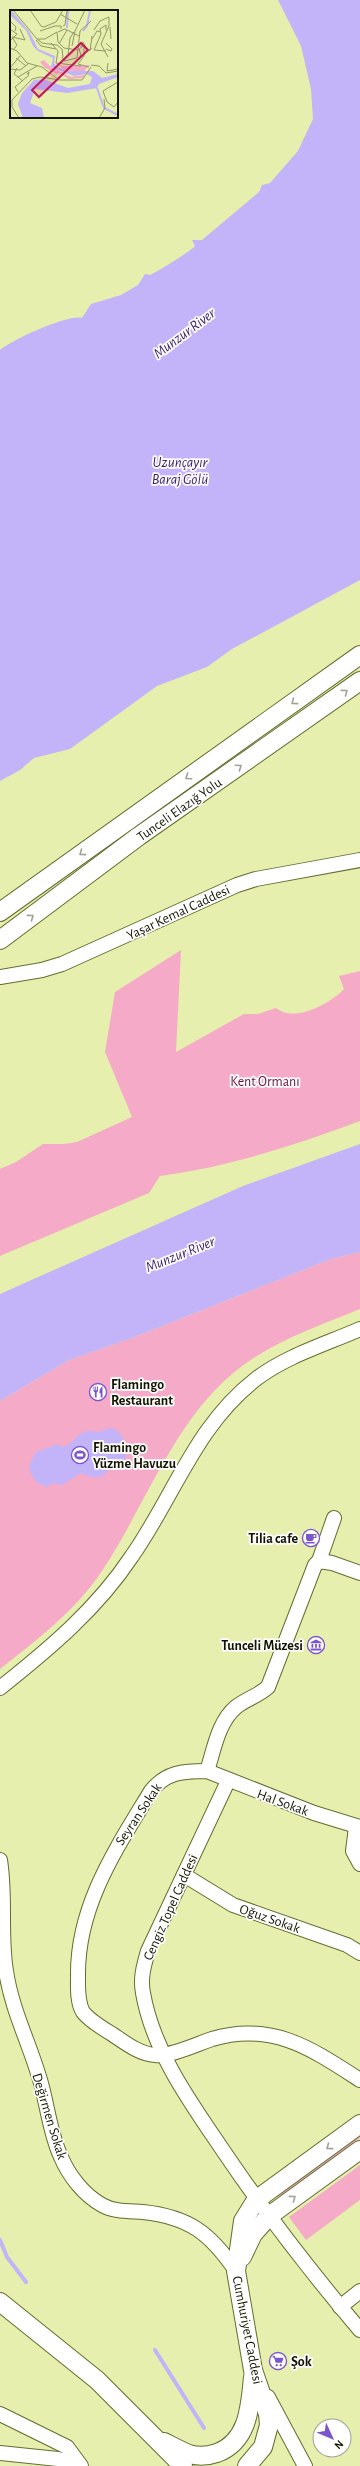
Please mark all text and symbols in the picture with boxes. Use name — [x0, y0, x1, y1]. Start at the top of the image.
inset map — [10, 10, 118, 118]
water label: Munzur River — [151, 305, 219, 361]
water label: Uzunçayır Baraj Gölü — [152, 455, 209, 487]
one-way arrow — [341, 689, 348, 697]
one-way arrow — [291, 697, 298, 705]
one-way arrow — [235, 764, 242, 772]
one-way arrow — [185, 772, 192, 779]
street label: Tunceli Elazığ Yolu — [135, 775, 225, 844]
one-way arrow — [79, 848, 86, 855]
street label: Yaşar Kemal Caddesi — [125, 883, 232, 943]
one-way arrow — [27, 915, 34, 922]
park label: Kent Ormanı — [230, 1075, 300, 1089]
water label: Munzur River — [144, 1233, 218, 1275]
place label: Flamingo Restaurant — [111, 1378, 173, 1408]
restaurant icon: Flamingo Restaurant — [88, 1382, 108, 1402]
place label: Flamingo Yüzme Havuzu — [93, 1441, 177, 1471]
sports icon: Flamingo Yüzme Havuzu — [70, 1445, 90, 1465]
cafe icon: Tilia cafe — [301, 1528, 321, 1548]
place label: Tilia cafe — [248, 1532, 298, 1546]
museum icon: Tunceli Müzesi — [306, 1635, 326, 1655]
place label: Tunceli Müzesi — [221, 1639, 303, 1653]
street label: Seyran Sokak — [113, 1781, 165, 1848]
street label: Hal Sokak — [255, 1787, 311, 1819]
street label: Cengiz Topel Caddesi — [141, 1852, 201, 1963]
street label: Oğuz Sokak — [238, 1902, 302, 1936]
street label: Değirmen Sokak — [29, 2071, 69, 2162]
one-way arrow — [326, 2142, 333, 2149]
one-way arrow — [289, 2196, 296, 2203]
street label: Cumhuriyet Caddesi — [230, 2275, 264, 2385]
supermarket icon: Şok — [268, 2351, 288, 2371]
place label: Şok — [291, 2355, 312, 2369]
north arrow — [312, 2418, 352, 2458]
text: N — [332, 2438, 345, 2451]

